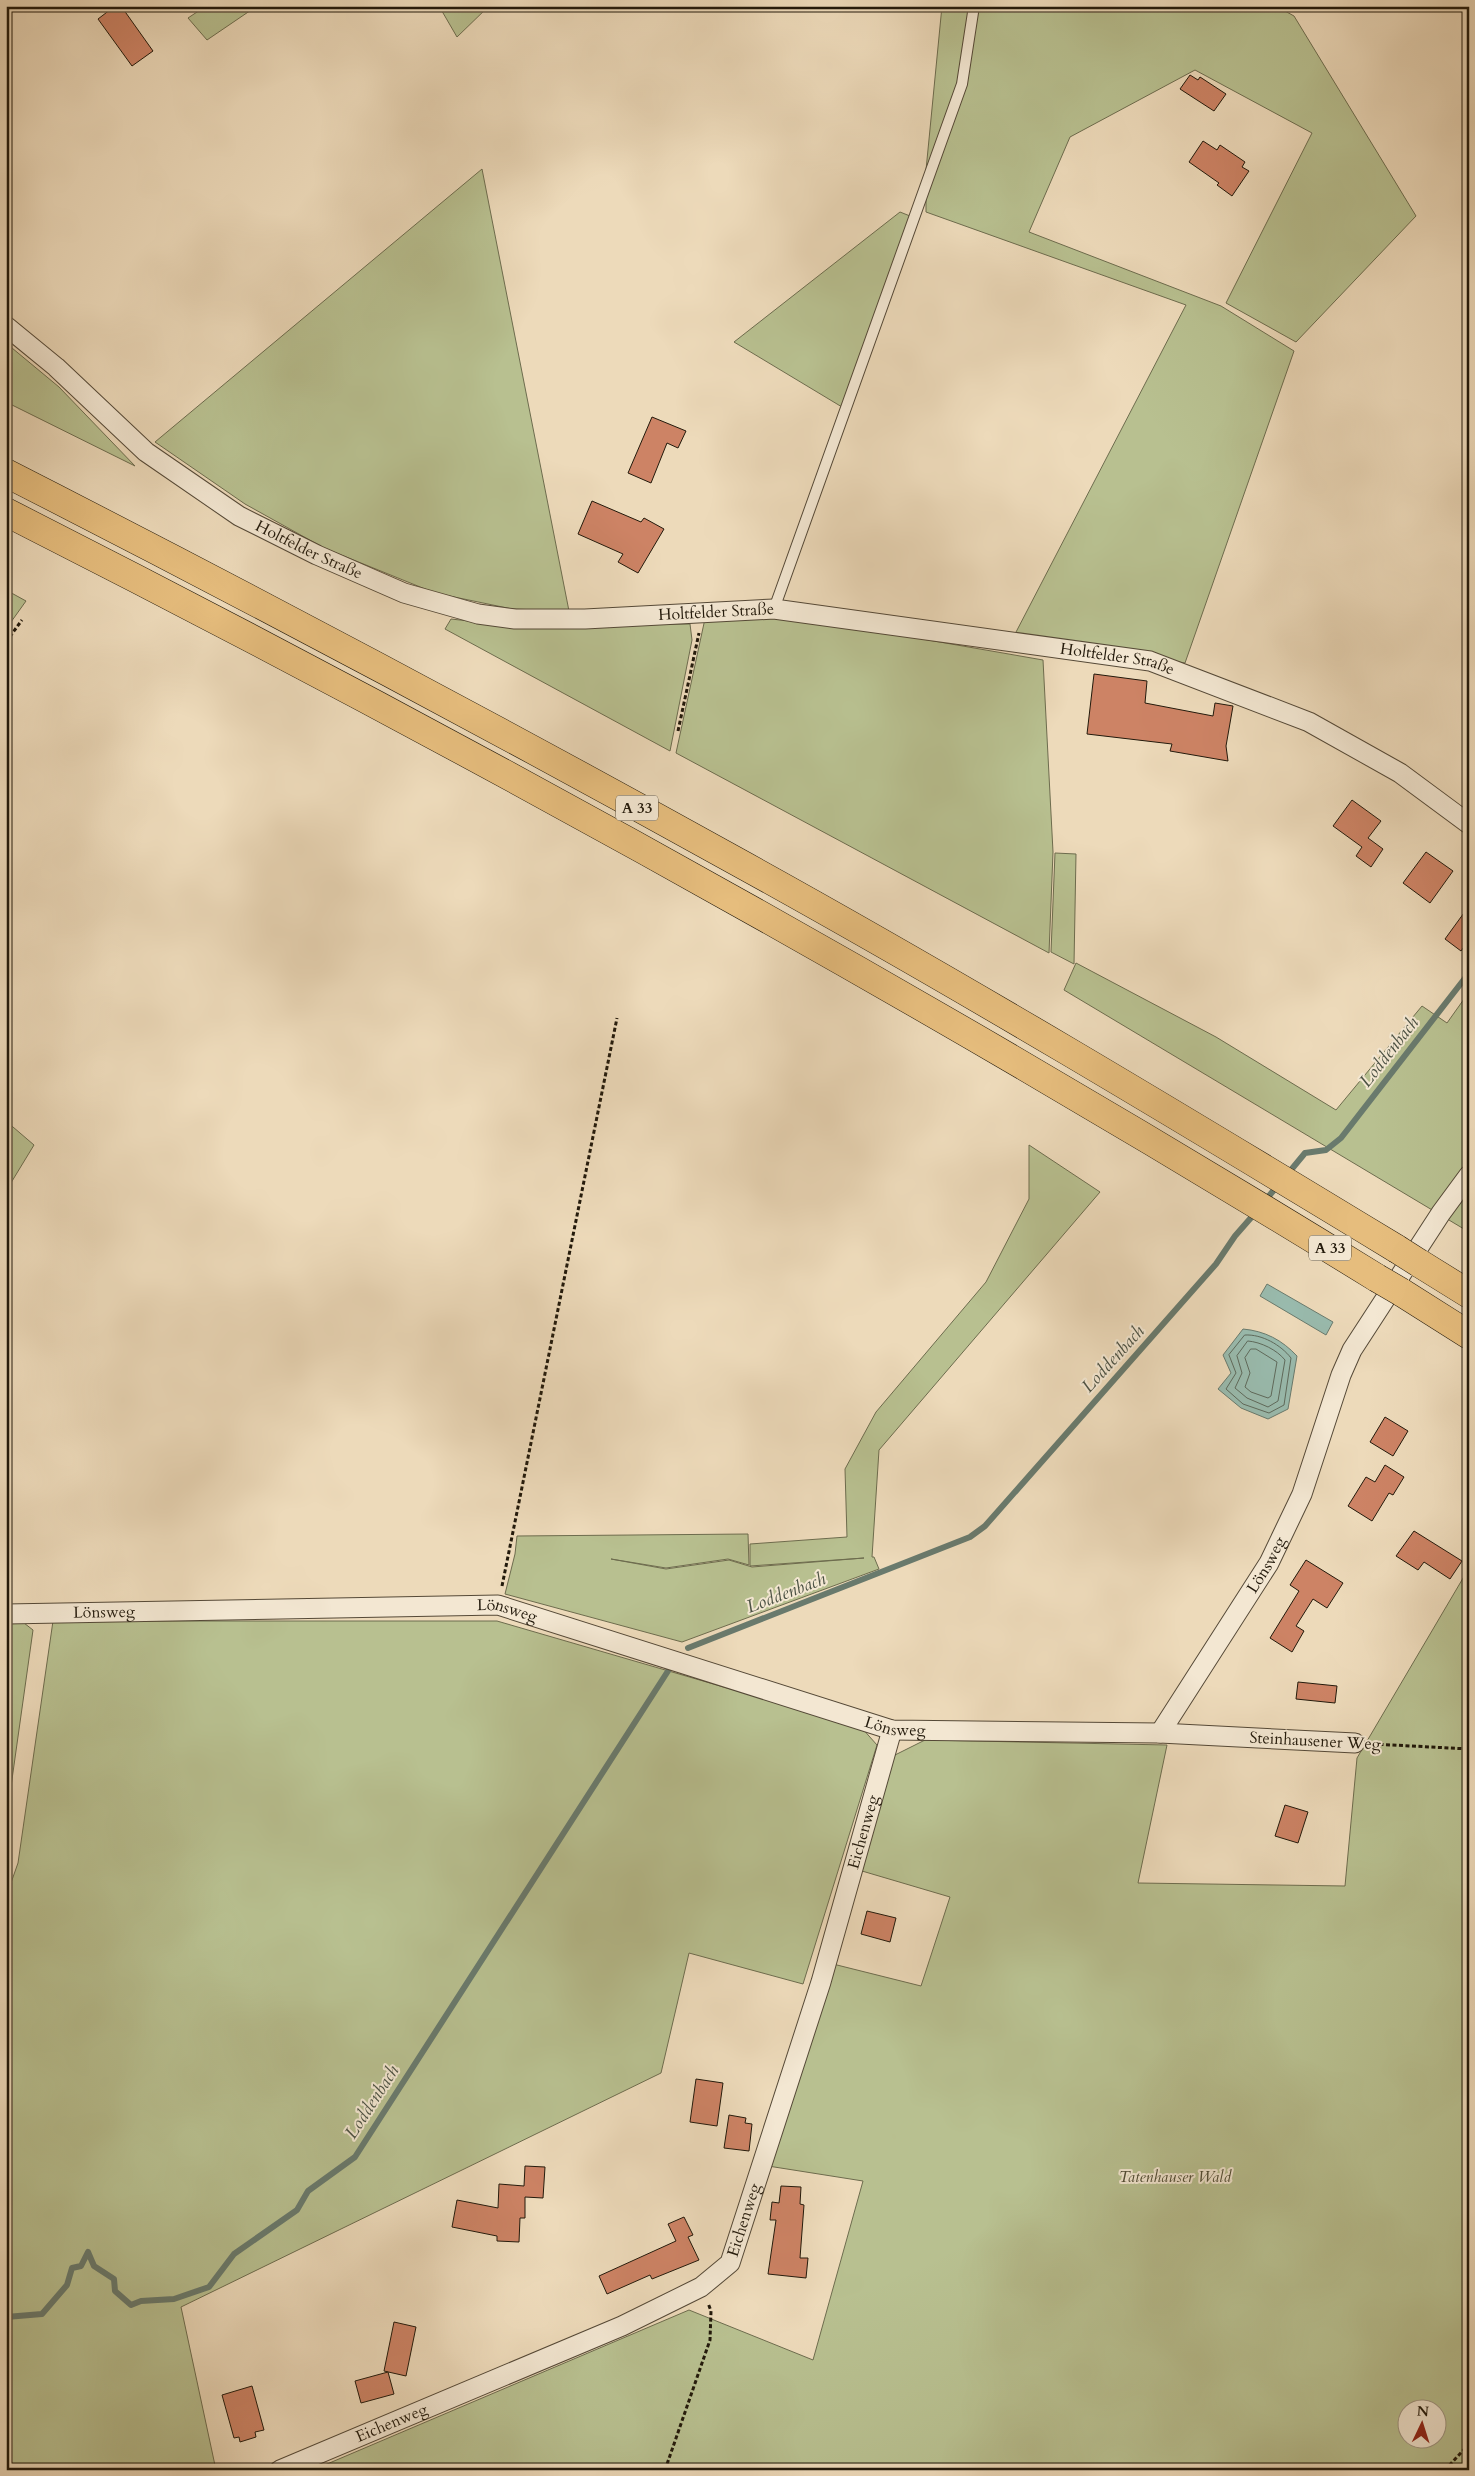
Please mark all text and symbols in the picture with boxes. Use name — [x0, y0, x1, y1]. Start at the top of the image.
street label: Holtfelder Straße — [252, 515, 366, 584]
street label: Holtfelder Straße — [658, 598, 775, 626]
street label: Holtfelder Straße — [1059, 638, 1178, 680]
road number: A 33 — [616, 796, 658, 820]
water label: Loddenbach — [1354, 1011, 1425, 1092]
road number: A 33 — [1309, 1236, 1351, 1260]
water label: Loddenbach — [1076, 1319, 1150, 1398]
street label: Lönsweg — [1241, 1533, 1291, 1597]
water label: Loddenbach — [743, 1566, 830, 1620]
street label: Lönsweg — [477, 1594, 540, 1628]
street label: Lönsweg — [73, 1601, 135, 1624]
street label: Lönsweg — [862, 1711, 926, 1741]
street label: Steinhausener Weg — [1249, 1727, 1381, 1755]
street label: Eichenweg — [842, 1793, 884, 1872]
water label: Loddenbach — [339, 2060, 405, 2144]
park label: Tatenhauser Wald — [1119, 2166, 1232, 2188]
street label: Eichenweg — [722, 2181, 766, 2260]
street label: Eichenweg — [352, 2398, 431, 2448]
north arrow — [1398, 2398, 1448, 2448]
text: N — [1416, 2402, 1430, 2421]

